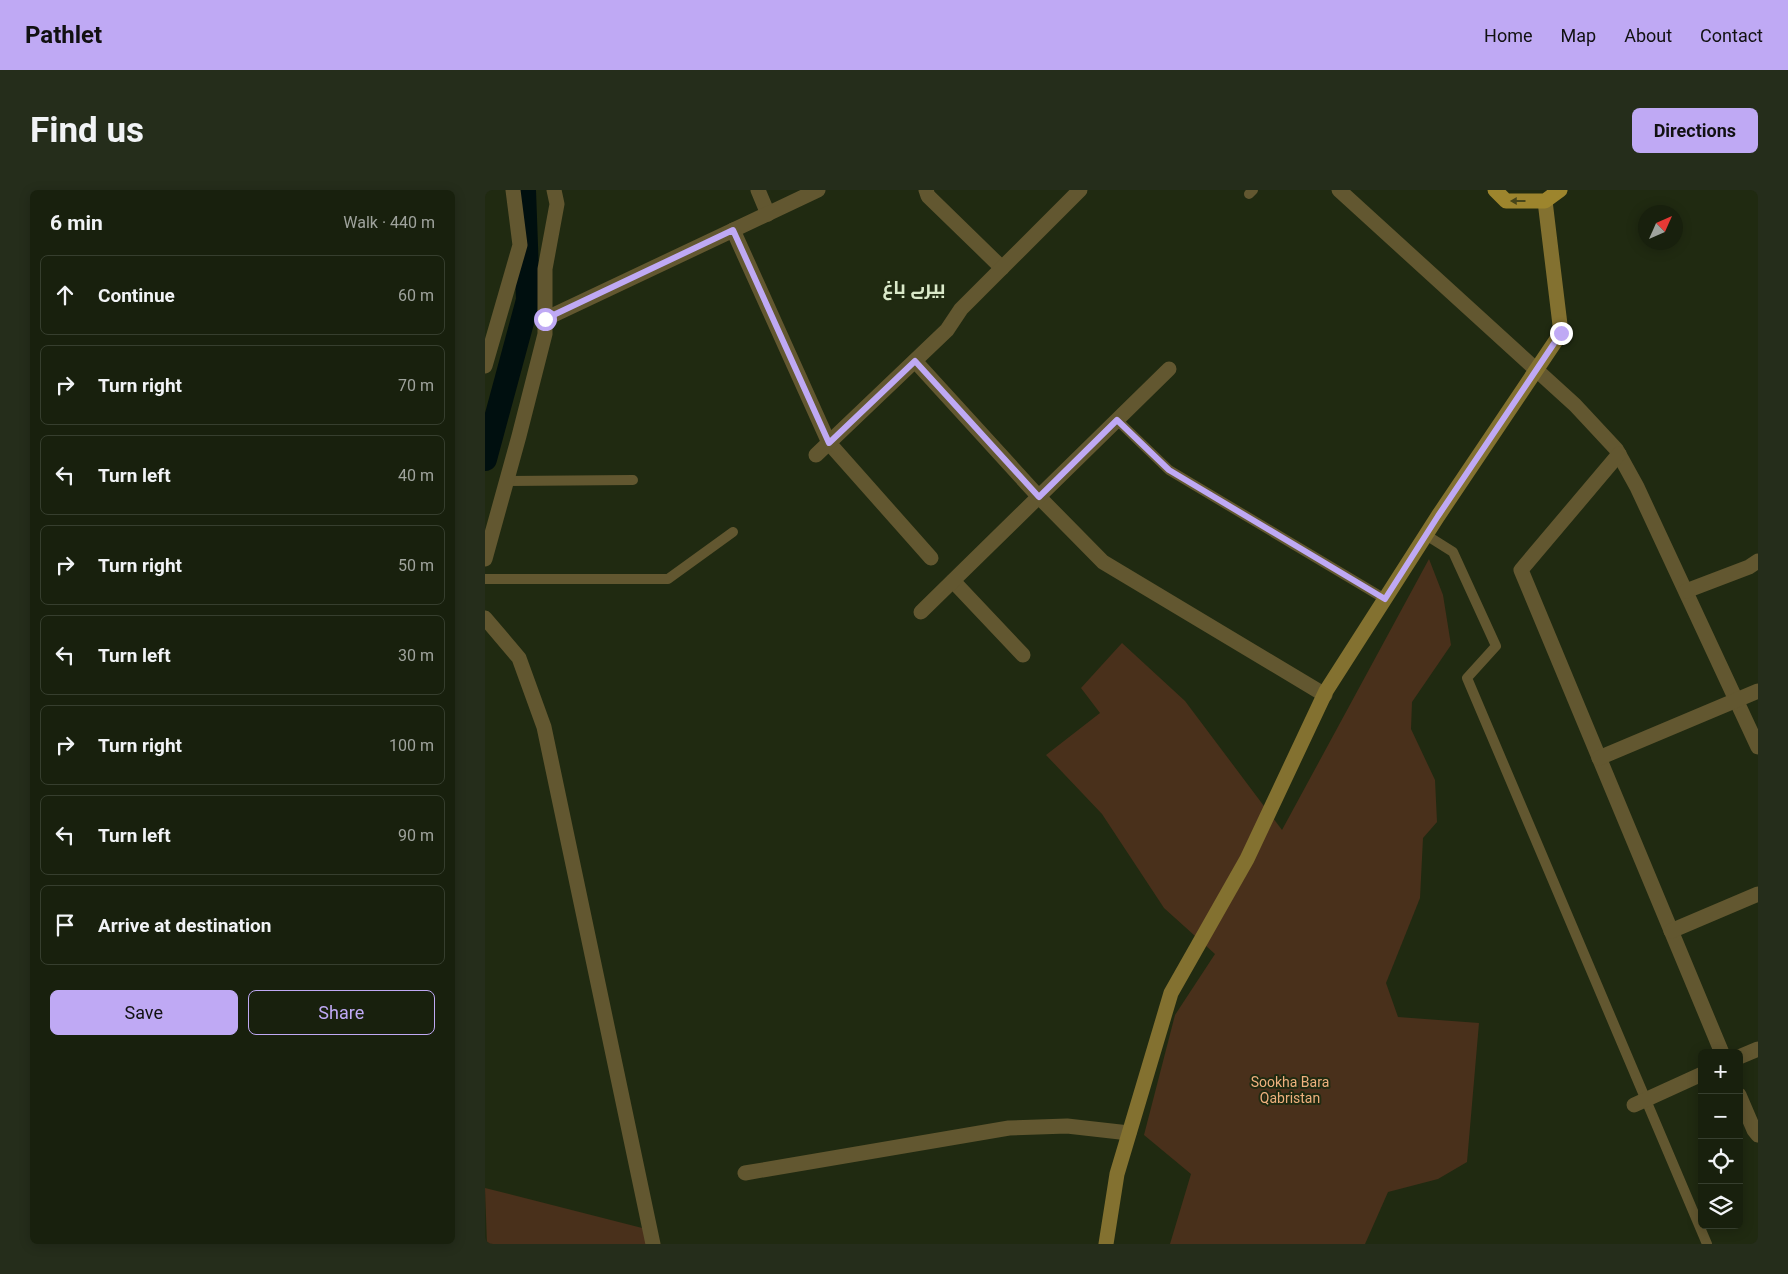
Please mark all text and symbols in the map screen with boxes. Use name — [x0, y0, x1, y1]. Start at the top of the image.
text: Pathlet — [25, 21, 102, 49]
text: Home — [1484, 25, 1533, 46]
text: Map — [1561, 25, 1596, 46]
text: About — [1624, 25, 1672, 46]
text: Contact — [1700, 25, 1763, 46]
button: Directions — [1632, 108, 1758, 153]
text: Find us — [30, 110, 144, 151]
one-way arrow — [1510, 197, 1526, 205]
north arrow — [1638, 205, 1683, 250]
text: 6 min — [50, 211, 103, 235]
text: Walk · 440 m — [343, 213, 435, 232]
district label: بیرے باغ — [882, 276, 946, 301]
icon: ahead — [51, 281, 79, 309]
text: Continue — [98, 284, 175, 307]
text: 60 m — [398, 286, 434, 305]
route start — [534, 308, 557, 331]
route end — [1550, 322, 1573, 345]
icon: right — [51, 371, 79, 399]
text: Turn right — [98, 374, 182, 397]
text: 70 m — [398, 376, 434, 395]
icon: left — [51, 461, 79, 489]
text: Turn left — [98, 464, 171, 487]
text: 40 m — [398, 466, 434, 485]
icon: right — [51, 551, 79, 579]
text: Turn right — [98, 554, 182, 577]
text: 50 m — [398, 556, 434, 575]
icon: left — [51, 641, 79, 669]
text: Turn left — [98, 644, 171, 667]
text: 30 m — [398, 646, 434, 665]
icon: right — [51, 731, 79, 759]
text: Turn right — [98, 734, 182, 757]
text: 100 m — [389, 736, 434, 755]
icon: left — [51, 821, 79, 849]
text: Turn left — [98, 824, 171, 847]
text: 90 m — [398, 826, 434, 845]
icon: arrive — [51, 911, 79, 939]
text: Arrive at destination — [98, 914, 271, 937]
button: Save — [50, 990, 238, 1035]
button: Share — [248, 990, 435, 1035]
map controls — [1698, 1049, 1743, 1229]
button: + — [1698, 1049, 1743, 1094]
park label: Sookha Bara Qabristan — [1251, 1074, 1329, 1106]
button: − — [1698, 1094, 1743, 1139]
button: locate — [1698, 1139, 1743, 1184]
button: layers — [1698, 1184, 1743, 1229]

